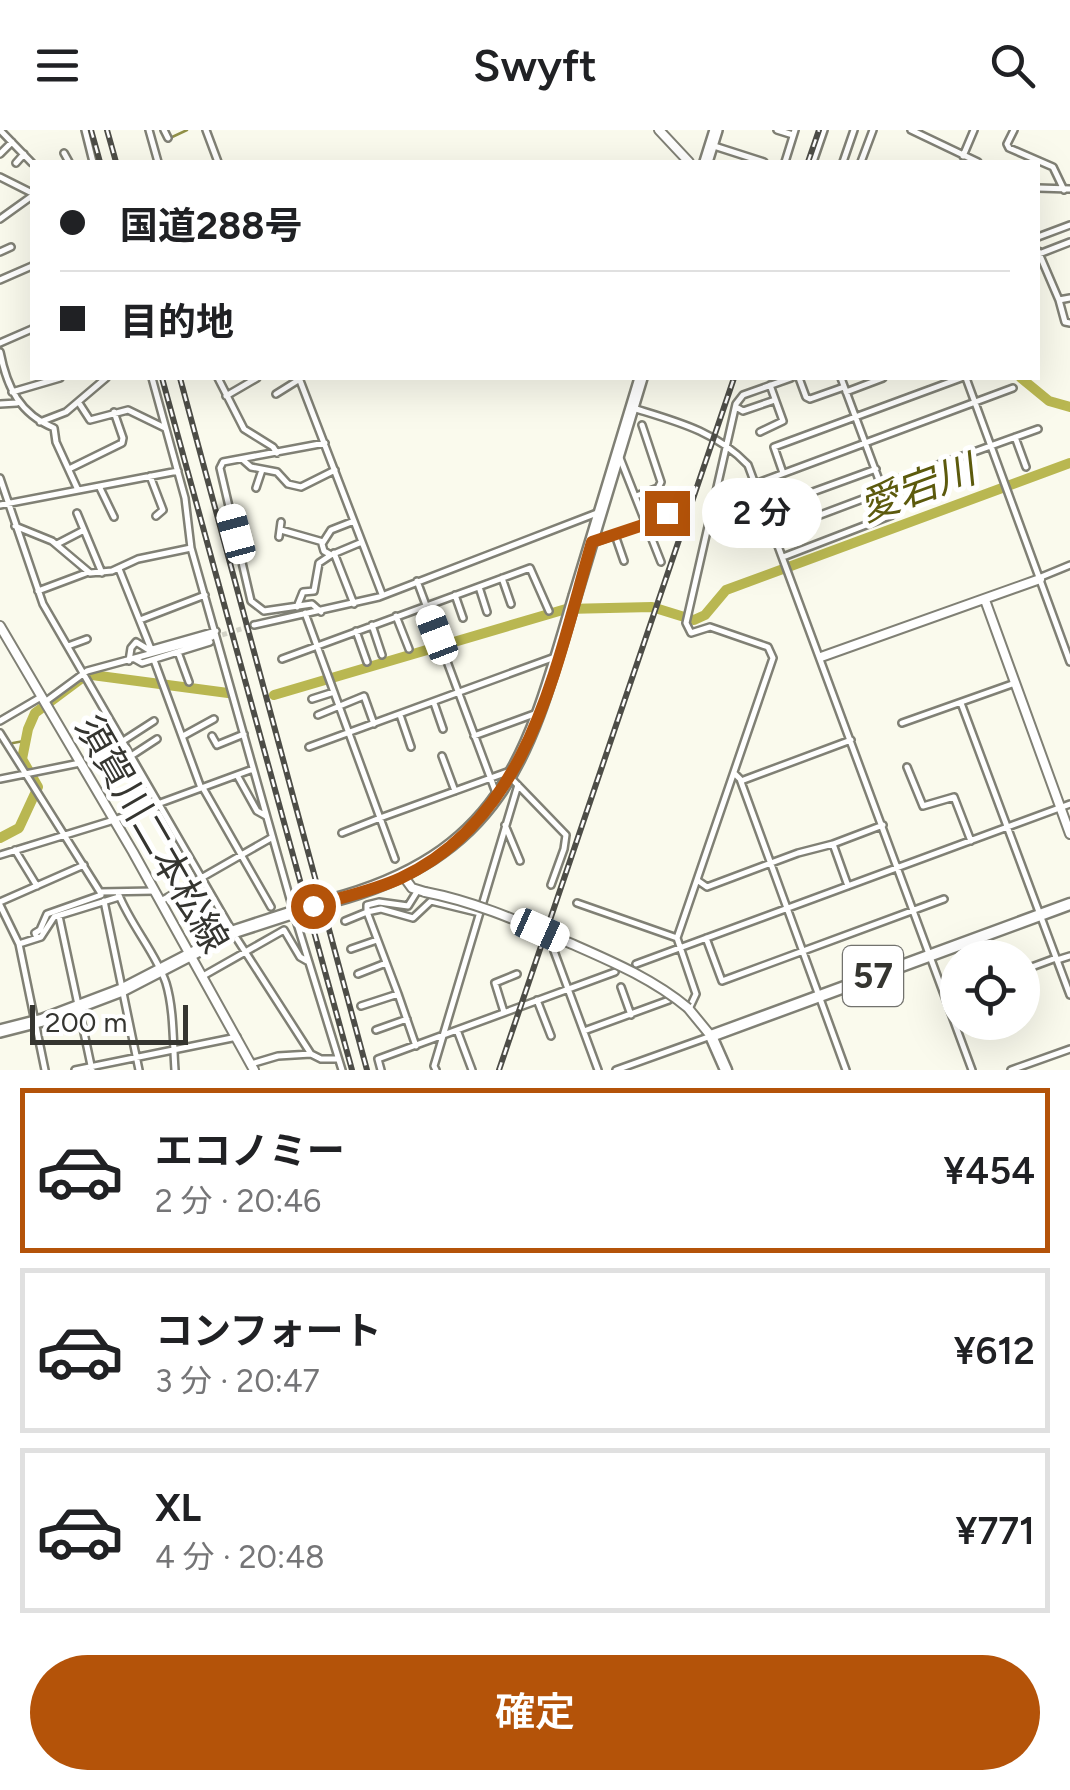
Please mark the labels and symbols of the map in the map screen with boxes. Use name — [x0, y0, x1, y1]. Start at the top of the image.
water label: 愛宕川 — [852, 444, 985, 531]
callout: 2 分 — [702, 478, 822, 548]
route end — [645, 491, 690, 536]
car — [214, 501, 258, 567]
car — [412, 602, 462, 668]
street label: 須賀川二本松線 — [66, 707, 238, 961]
route start — [291, 884, 336, 929]
car — [506, 904, 574, 956]
road number: 57 — [843, 946, 903, 1006]
scale bar — [30, 1000, 188, 1044]

